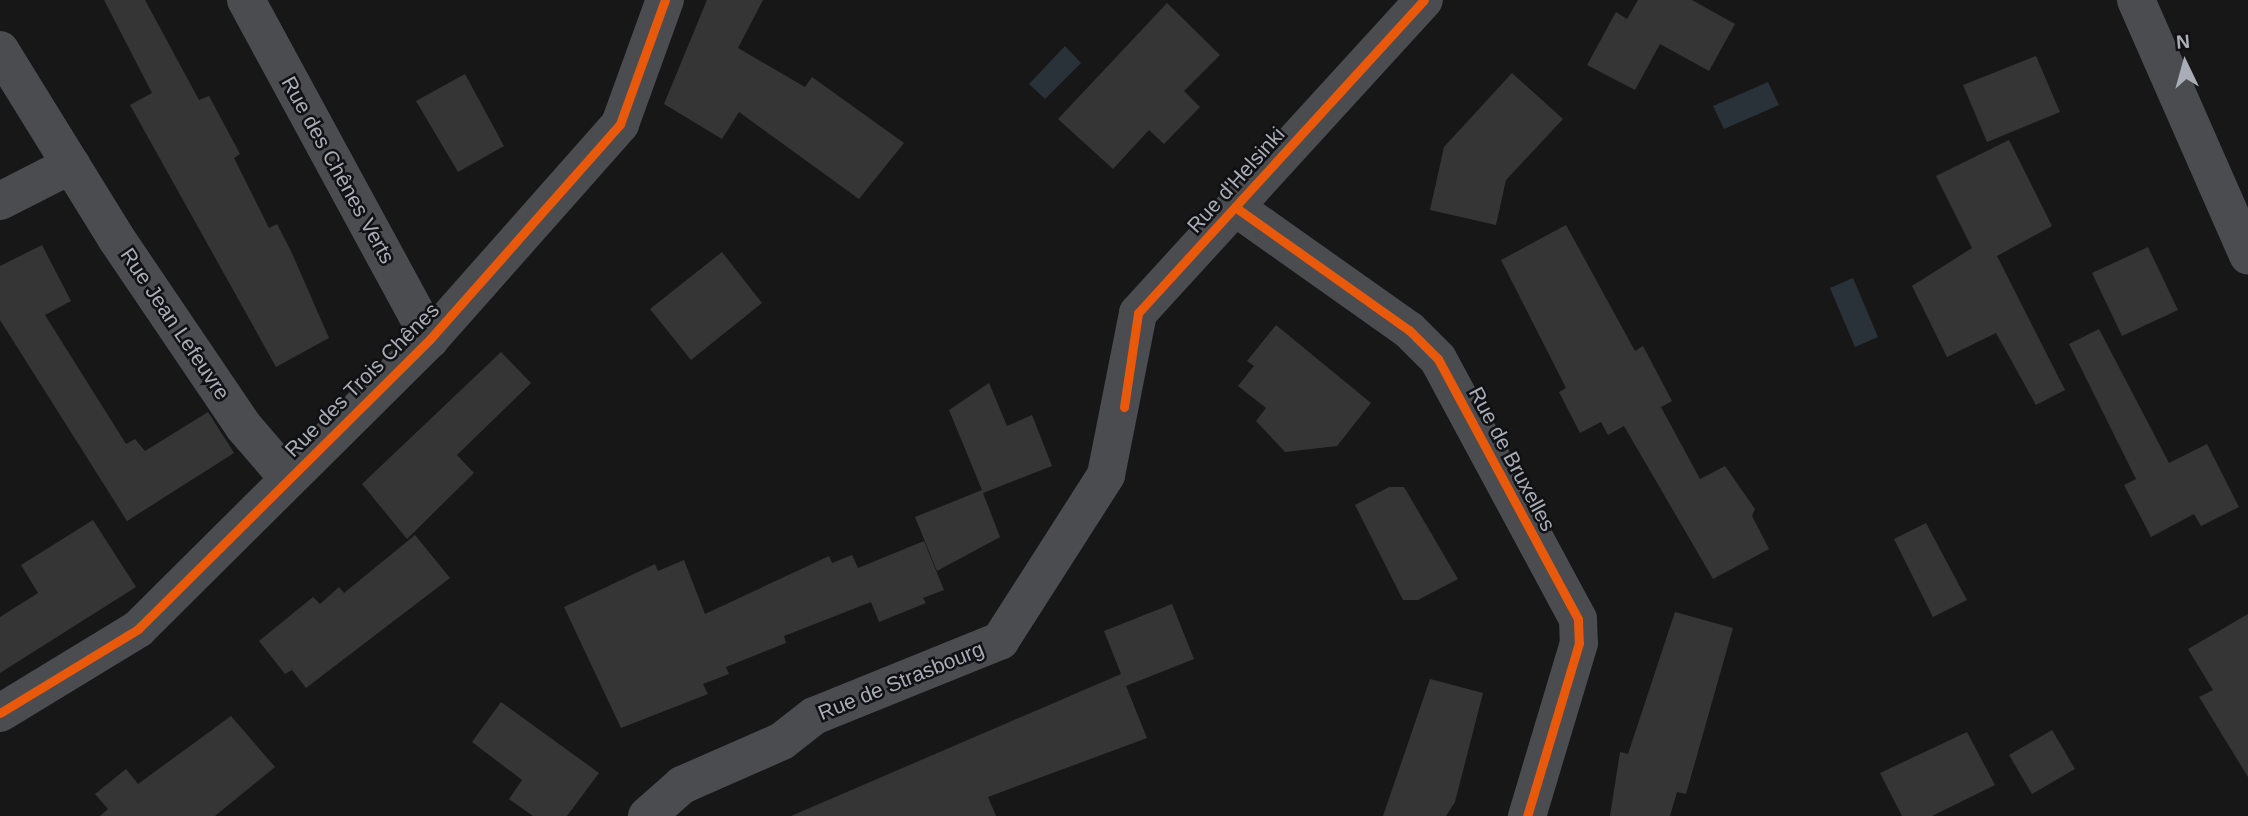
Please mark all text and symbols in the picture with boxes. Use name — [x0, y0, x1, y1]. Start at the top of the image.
north arrow — [2150, 28, 2220, 98]
text: N — [2175, 31, 2191, 53]
street label: Rue des Chênes Verts — [276, 72, 400, 268]
street label: Rue d'Helsinki — [1182, 122, 1290, 238]
street label: Rue Jean Lefeuvre — [115, 243, 235, 405]
street label: Rue des Trois Chênes — [279, 297, 445, 463]
street label: Rue de Bruxelles — [1463, 382, 1561, 536]
street label: Rue de Strasbourg — [815, 636, 987, 726]

